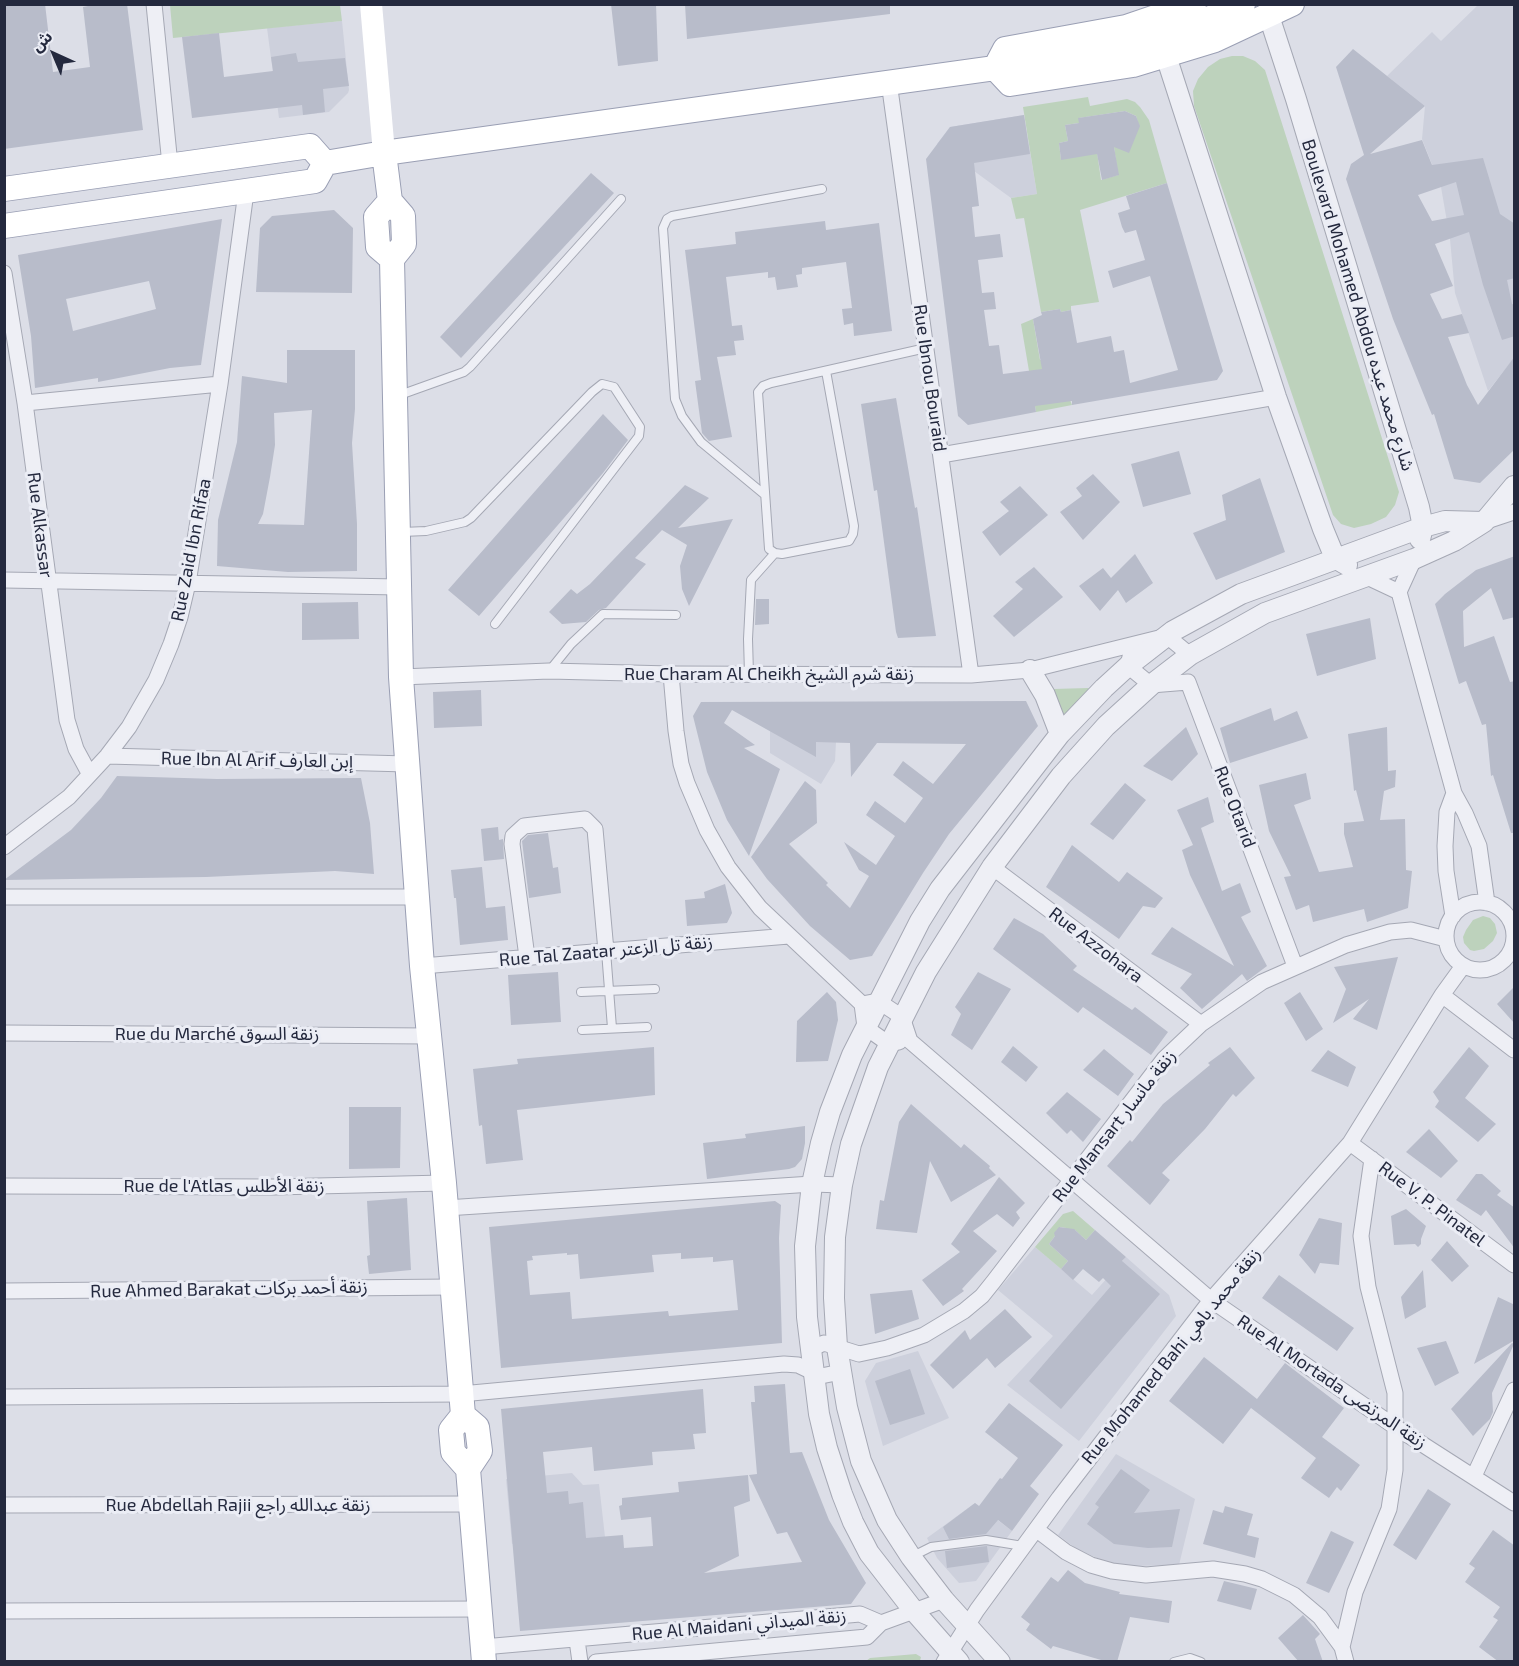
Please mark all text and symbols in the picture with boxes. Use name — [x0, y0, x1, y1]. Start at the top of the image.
north arrow — [24, 24, 84, 84]
text: ش — [27, 26, 56, 55]
street label: Boulevard Mohamed Abdou شارع محمد عبده — [1297, 137, 1419, 473]
street label: Rue Ibnou Bouraid — [909, 303, 951, 453]
street label: Rue Alkassar — [23, 471, 57, 579]
street label: Rue Zaid Ibn Rifaa — [167, 476, 215, 624]
street label: Rue Charam Al Cheikh زنقة شرم الشيخ — [624, 663, 914, 685]
street label: Rue Ibn Al Arif إبن العارف — [161, 748, 353, 772]
street label: Rue Otarid — [1210, 763, 1260, 851]
street label: Rue Azzohara — [1045, 903, 1147, 987]
street label: Rue Tal Zaatar زنقة تل الزعتر — [498, 931, 714, 971]
street label: Rue du Marché زنقة السوق — [115, 1023, 319, 1045]
street label: Rue Mansart زنقة مانسار — [1048, 1045, 1180, 1207]
street label: Rue V. P. Pinatel — [1374, 1157, 1490, 1251]
street label: Rue de l'Atlas زنقة الأطلس — [123, 1175, 325, 1197]
street label: Rue Mohamed Bahi زنقة محمد باهي — [1077, 1243, 1265, 1469]
street label: Rue Ahmed Barakat زنقة أحمد بركات — [90, 1276, 368, 1302]
street label: Rue Al Mortada زنقة المرتضى — [1233, 1310, 1431, 1454]
street label: Rue Abdellah Rajii زنقة عبدالله راجع — [105, 1494, 371, 1516]
street label: Rue Al Maidani زنقة الميداني — [631, 1605, 847, 1645]

